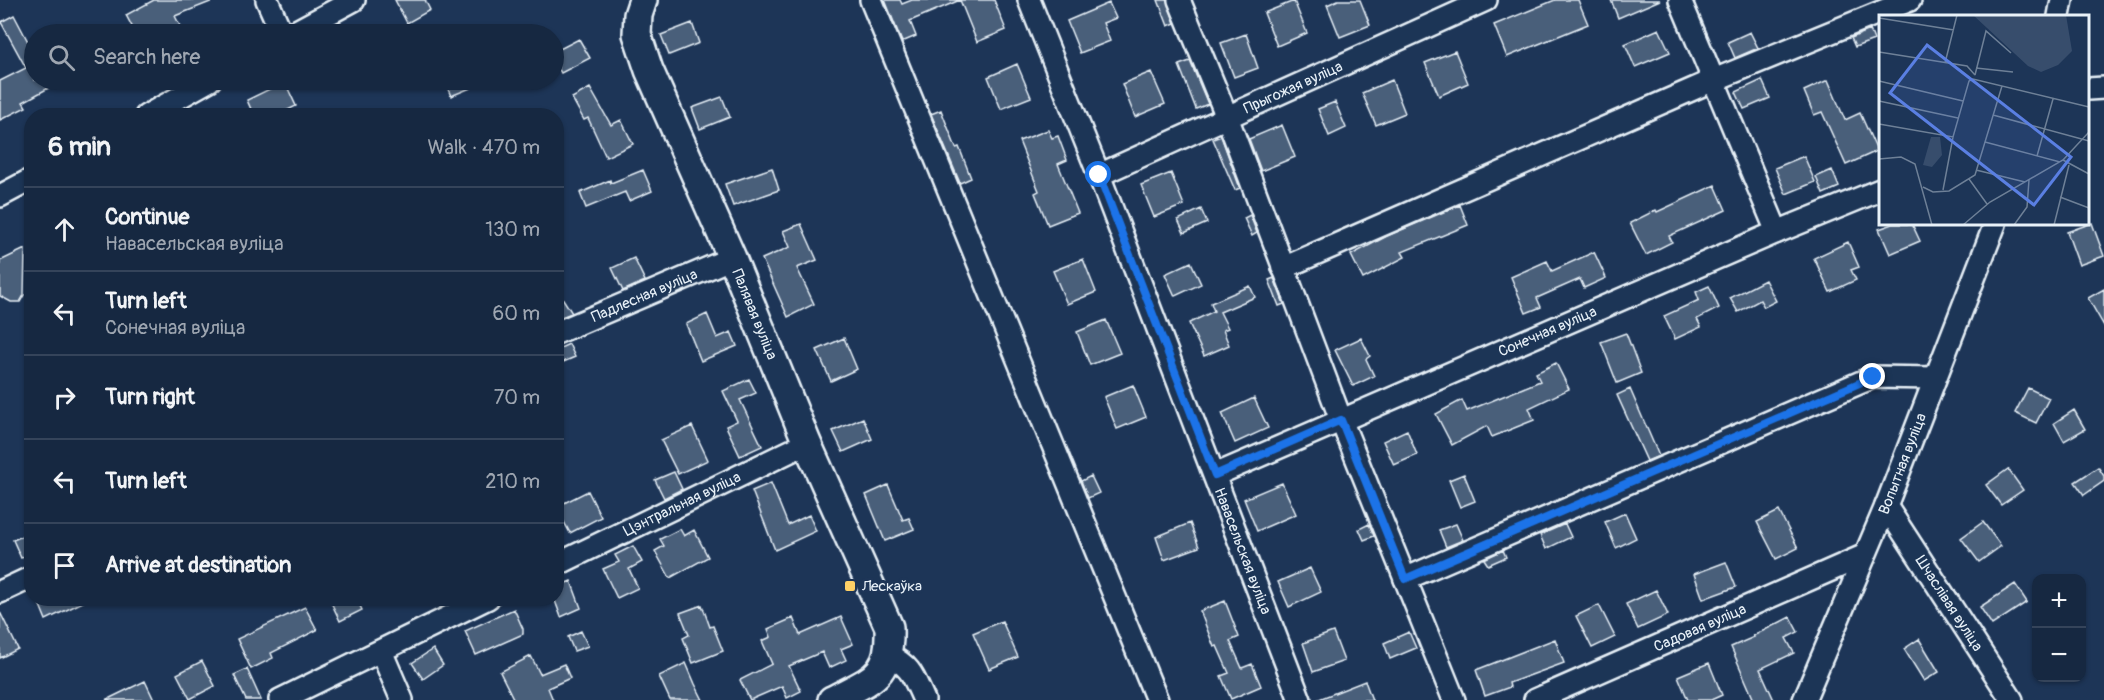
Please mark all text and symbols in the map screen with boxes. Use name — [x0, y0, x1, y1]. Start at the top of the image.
inset map — [1879, 15, 2089, 225]
search box — [24, 24, 564, 90]
icon: search — [45, 41, 78, 74]
text: Search here — [93, 43, 200, 71]
street label: Прыгожая вуліца — [1241, 57, 1346, 118]
text: 6 min — [48, 131, 111, 163]
text: Walk · 470 m — [427, 135, 540, 160]
route start — [1085, 161, 1111, 187]
text: Continue — [105, 203, 189, 231]
icon: ahead — [48, 213, 81, 246]
text: 130 m — [485, 217, 540, 242]
text: Навасельская вуліца — [105, 231, 284, 256]
street label: Падлесная вуліца — [589, 265, 700, 327]
street label: Палявая вуліца — [727, 266, 781, 363]
text: Turn left — [105, 287, 187, 315]
icon: left — [48, 297, 81, 330]
text: 60 m — [493, 301, 540, 326]
street label: Сонечная вуліца — [1495, 302, 1600, 361]
text: Сонечная вуліца — [105, 315, 245, 340]
route end — [1859, 363, 1885, 389]
icon: right — [48, 381, 81, 414]
text: Turn right — [105, 383, 195, 411]
text: 70 m — [494, 385, 540, 410]
street label: Вопытная вуліца — [1875, 411, 1931, 517]
icon: left — [48, 465, 81, 498]
text: Turn left — [105, 467, 187, 495]
street label: Цэнтральная вуліца — [620, 468, 744, 541]
text: 210 m — [485, 469, 540, 494]
street label: Навасельская вуліца — [1210, 485, 1275, 617]
icon: arrive — [48, 549, 81, 582]
text: Arrive at destination — [105, 551, 291, 579]
street label: Шчаслівая вуліца — [1911, 552, 1987, 655]
map controls — [2032, 574, 2086, 682]
button: + — [2032, 574, 2086, 628]
place label: Лескаўка — [861, 577, 922, 596]
marker: Лескаўка — [843, 579, 857, 593]
street label: Садовая вуліца — [1651, 600, 1749, 657]
button: − — [2032, 628, 2086, 682]

